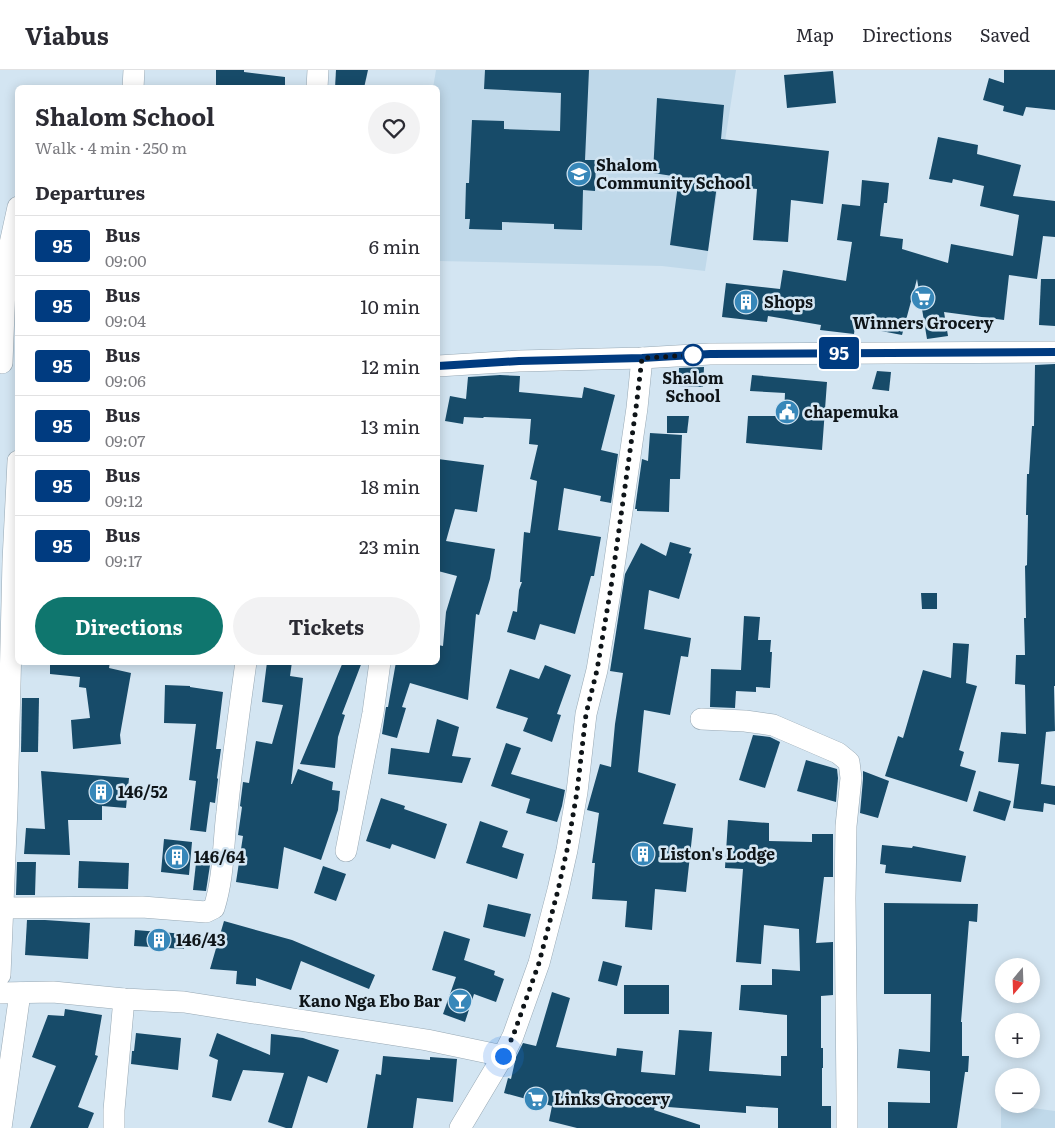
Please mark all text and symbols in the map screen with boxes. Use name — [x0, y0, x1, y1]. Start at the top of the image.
text: Viabus — [25, 17, 109, 52]
text: Map — [796, 21, 834, 48]
text: Directions — [862, 21, 952, 48]
text: Saved — [980, 21, 1030, 48]
text: Shalom School — [35, 98, 215, 133]
button: heart — [368, 102, 420, 154]
text: Walk · 4 min · 250 m — [35, 135, 187, 159]
place label: Shalom Community School — [596, 152, 751, 194]
school or university icon: Shalom Community School — [566, 161, 592, 187]
text: Departures — [35, 178, 145, 206]
text: Bus — [105, 220, 140, 248]
text: 95 — [52, 232, 73, 259]
text: 6 min — [369, 232, 420, 260]
text: 09:00 — [105, 248, 146, 272]
text: Bus — [105, 280, 140, 308]
supermarket icon: Winners Grocery — [910, 285, 936, 311]
building icon: Shops — [733, 289, 759, 315]
place label: Shops — [764, 289, 813, 313]
text: 95 — [52, 292, 73, 319]
text: 10 min — [360, 292, 420, 320]
text: 09:04 — [105, 308, 146, 332]
place label: Winners Grocery — [853, 310, 994, 334]
line badge: 95 — [816, 337, 862, 369]
text: 95 — [829, 339, 849, 366]
text: Bus — [105, 340, 140, 368]
marker: Shalom School — [682, 344, 704, 366]
text: 95 — [52, 352, 73, 379]
text: 12 min — [361, 352, 420, 380]
place label: Shalom School — [662, 365, 724, 407]
text: 09:06 — [105, 368, 146, 392]
public building icon: chapemuka — [774, 399, 800, 425]
place label: chapemuka — [804, 399, 899, 423]
text: Bus — [105, 400, 140, 428]
text: 95 — [52, 412, 73, 439]
text: 13 min — [361, 412, 420, 440]
text: 09:07 — [105, 428, 145, 452]
text: Bus — [105, 460, 140, 488]
text: 95 — [52, 472, 73, 499]
text: 18 min — [361, 472, 420, 500]
text: 09:12 — [105, 488, 143, 512]
text: Bus — [105, 520, 140, 548]
text: 95 — [52, 532, 73, 559]
text: 23 min — [359, 532, 420, 560]
text: 09:17 — [105, 548, 142, 572]
button: Directions — [35, 597, 223, 655]
button: Tickets — [233, 597, 420, 655]
building icon: 146/52 — [88, 779, 114, 805]
place label: 146/52 — [118, 779, 168, 803]
building icon: Liston's Lodge — [630, 841, 656, 867]
place label: Liston's Lodge — [660, 841, 775, 865]
building icon: 146/64 — [164, 844, 190, 870]
place label: 146/64 — [194, 844, 245, 868]
building icon: 146/43 — [146, 927, 172, 953]
place label: 146/43 — [176, 927, 226, 951]
north arrow — [995, 958, 1040, 1002]
map controls — [995, 958, 1040, 1113]
place label: Kano Nga Ebo Bar — [299, 988, 442, 1012]
bar icon: Kano Nga Ebo Bar — [447, 988, 473, 1014]
button: + — [995, 1013, 1040, 1058]
your location — [491, 1044, 516, 1069]
button: − — [995, 1068, 1040, 1113]
supermarket icon: Links Grocery — [523, 1086, 549, 1112]
place label: Links Grocery — [554, 1086, 670, 1110]

